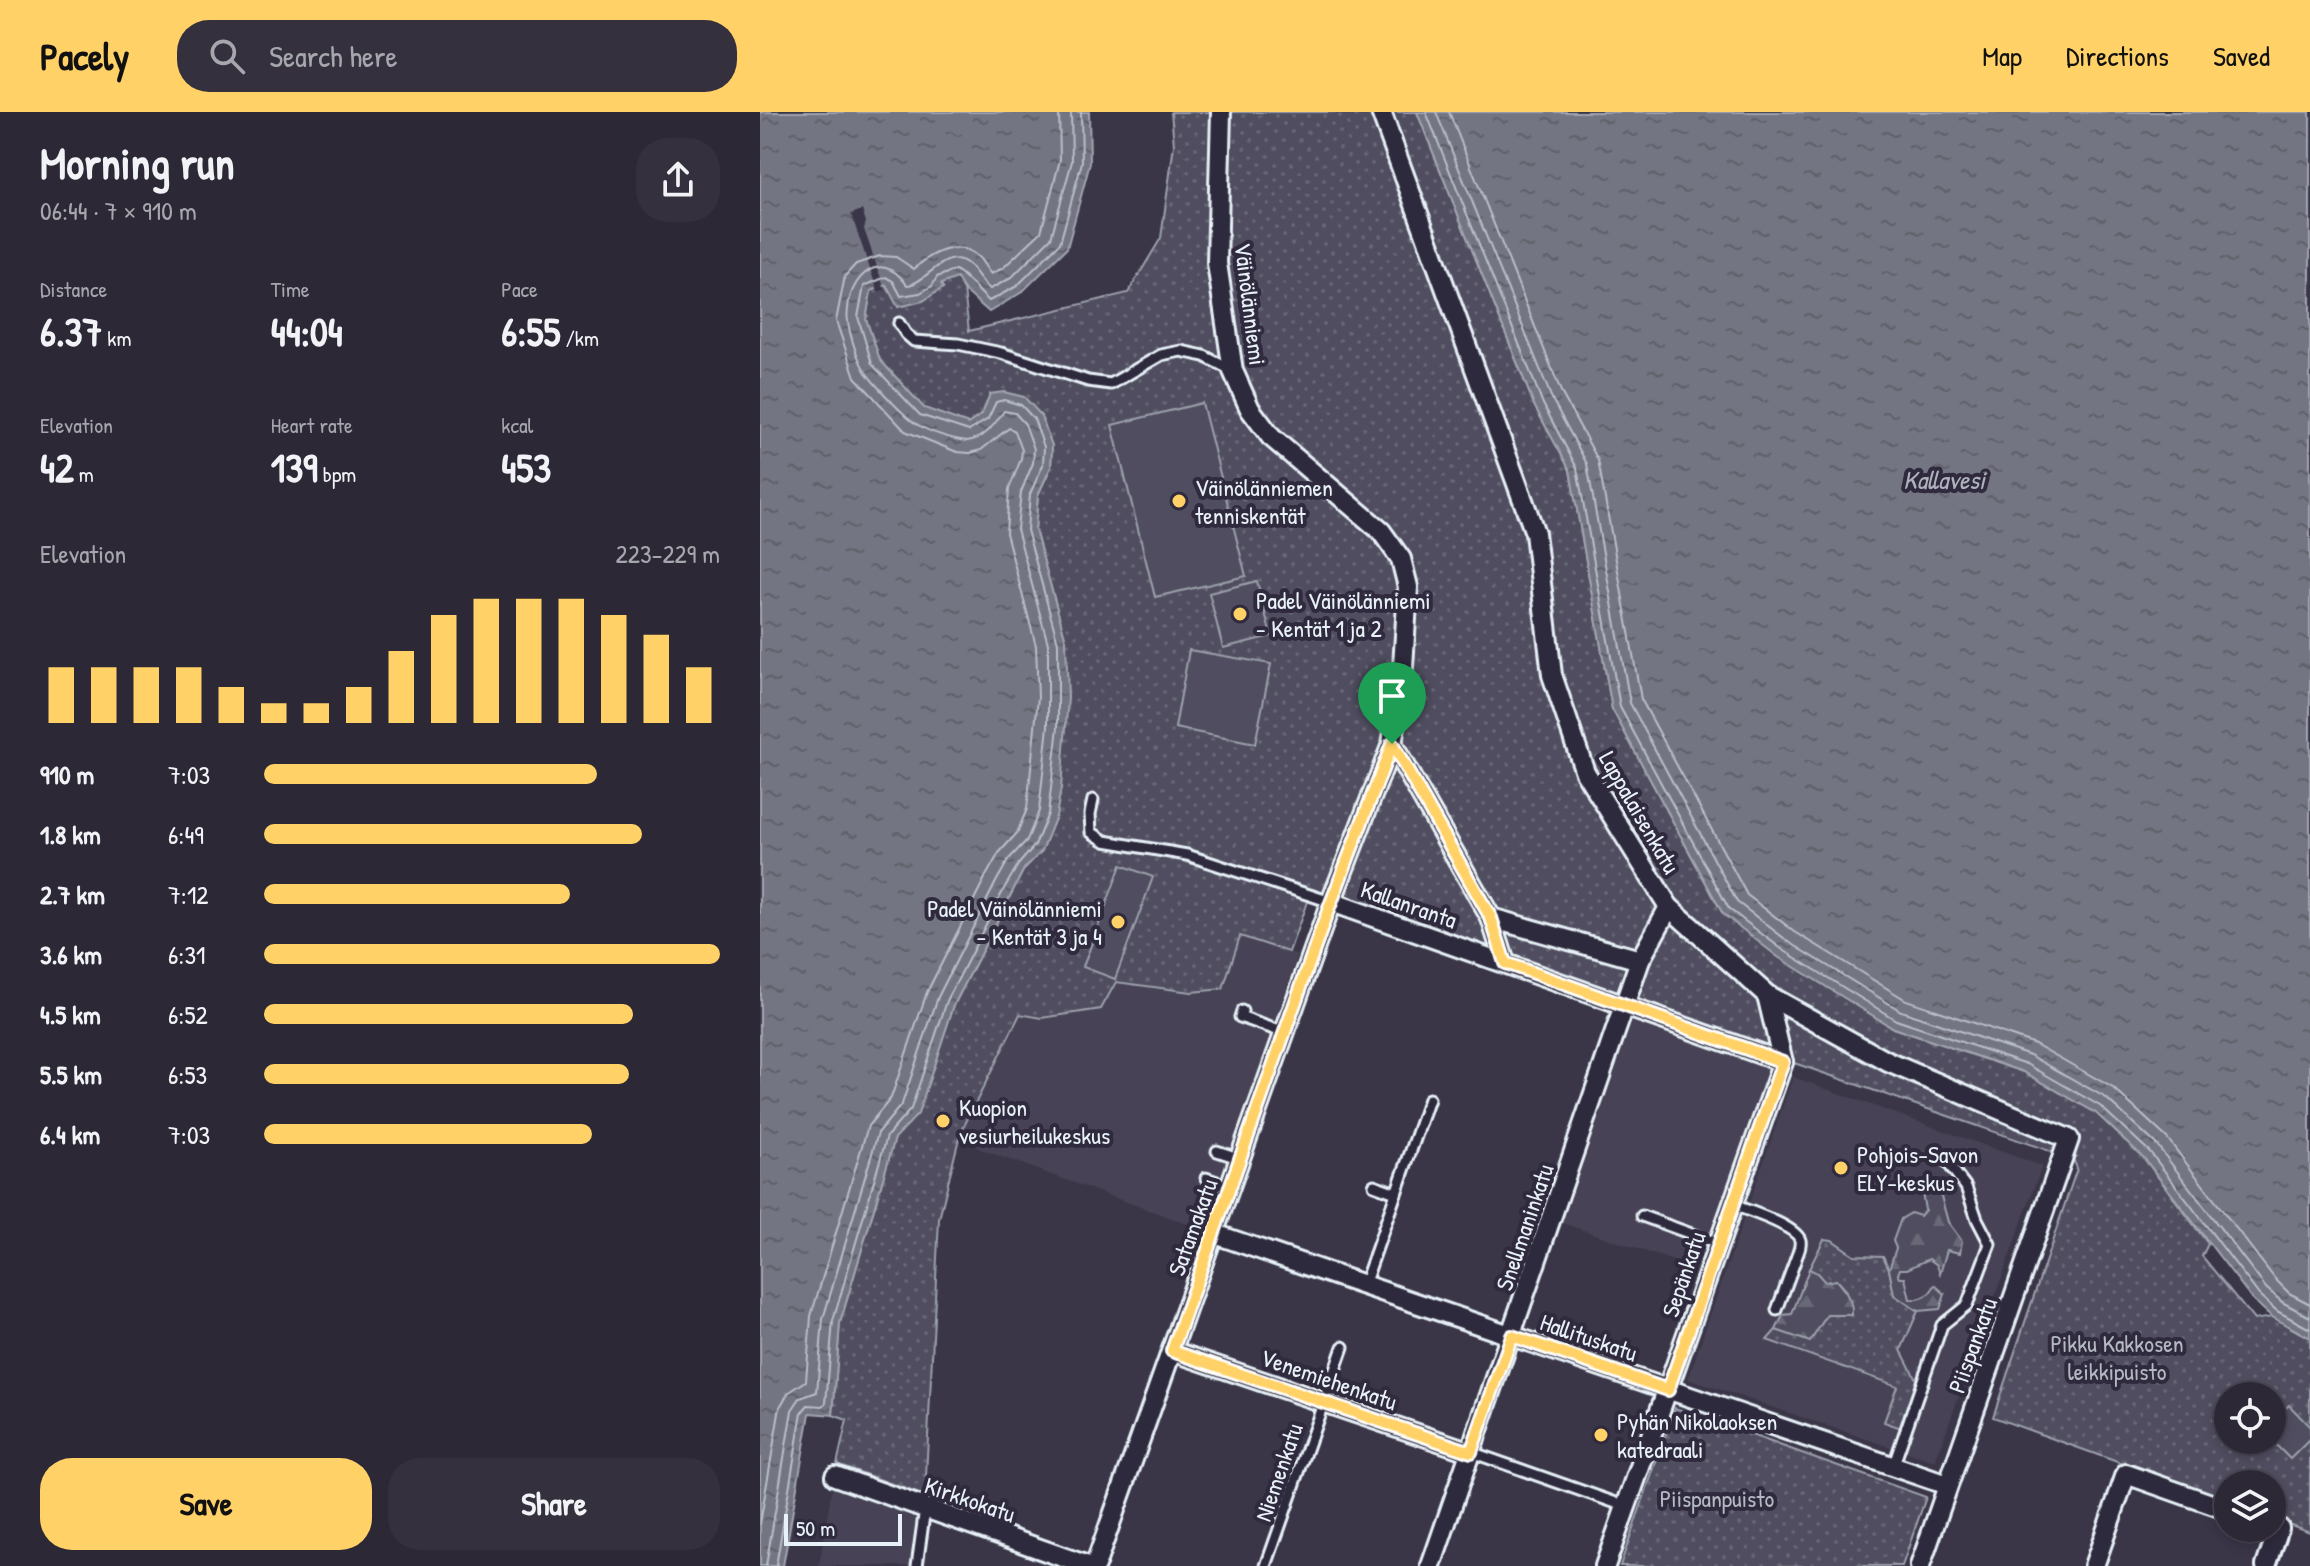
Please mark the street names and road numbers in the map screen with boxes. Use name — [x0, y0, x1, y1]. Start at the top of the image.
street label: Väinölänniemi — [1228, 241, 1274, 367]
street label: Lappalaisenkatu — [1592, 745, 1688, 879]
street label: Kallanranta — [1357, 873, 1461, 935]
street label: Snellmaninkatu — [1487, 1159, 1561, 1295]
street label: Satamakatu — [1160, 1174, 1224, 1280]
street label: Sepänkatu — [1653, 1227, 1713, 1321]
street label: Piispankatu — [1940, 1293, 2004, 1397]
street label: Hallituskatu — [1536, 1305, 1642, 1369]
street label: Venemiehenkatu — [1256, 1341, 1402, 1417]
street label: Niemenkatu — [1246, 1418, 1310, 1525]
street label: Kirkkokatu — [920, 1469, 1020, 1530]

